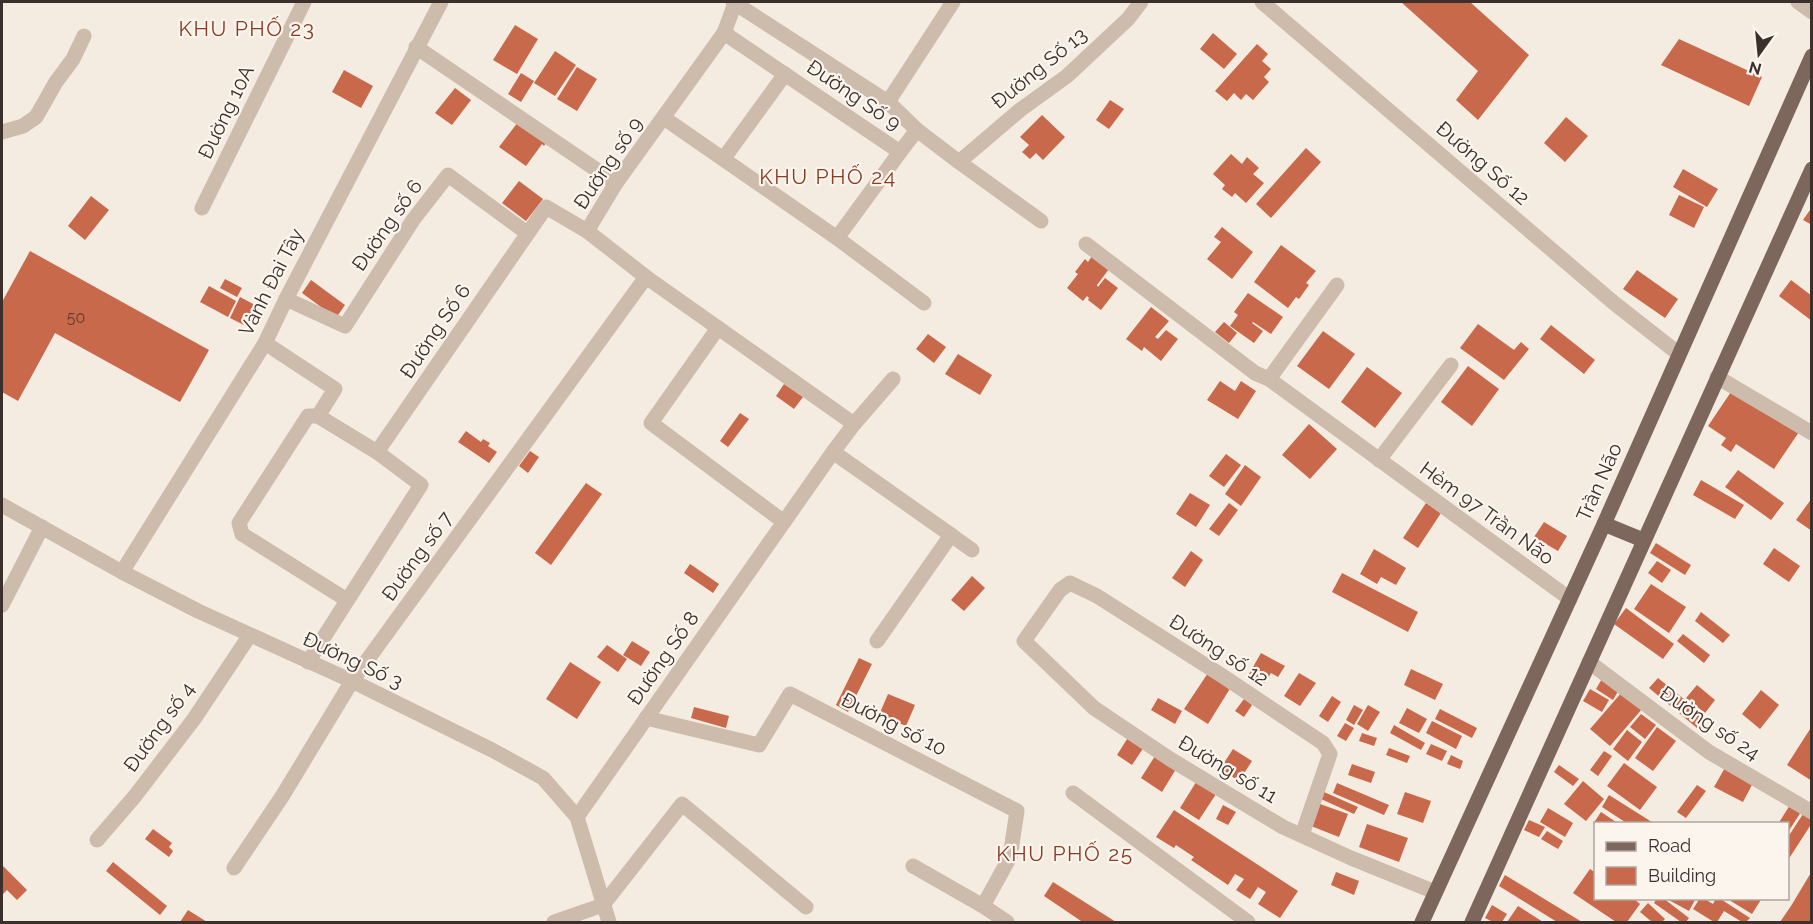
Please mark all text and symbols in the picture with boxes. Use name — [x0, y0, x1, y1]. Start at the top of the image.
district label: KHU PHỐ 23 — [178, 16, 316, 41]
street label: Đường Số 13 — [986, 22, 1092, 114]
north arrow — [1729, 24, 1789, 84]
street label: Đường Số 9 — [802, 55, 906, 135]
text: N — [1747, 57, 1764, 79]
street label: Đường 10A — [193, 61, 259, 163]
street label: Đường số 9 — [568, 112, 648, 214]
street label: Đường Số 12 — [1432, 116, 1534, 210]
district label: KHU PHỐ 24 — [759, 164, 897, 189]
street label: Đường số 6 — [347, 175, 427, 275]
street label: Vành Đai Tây — [234, 224, 308, 340]
street label: Đường Số 6 — [395, 279, 475, 383]
house number: 50 — [67, 308, 85, 327]
street label: Trần Não — [1571, 439, 1627, 525]
street label: Hẻm 97 Trần Não — [1415, 456, 1559, 570]
street label: Đường số 7 — [377, 506, 458, 605]
street label: Đường Số 8 — [622, 607, 704, 709]
street label: Đường số 12 — [1165, 609, 1273, 691]
street label: Đường Số 3 — [299, 626, 407, 694]
street label: Đường số 4 — [118, 677, 200, 776]
street label: Đường số 24 — [1655, 681, 1765, 765]
street label: Đường số 10 — [837, 687, 951, 761]
street label: Đường số 11 — [1174, 730, 1282, 808]
legend — [1594, 822, 1789, 900]
text: Road — [1648, 835, 1691, 856]
district label: KHU PHỐ 25 — [996, 841, 1134, 866]
text: Building — [1648, 865, 1716, 886]

